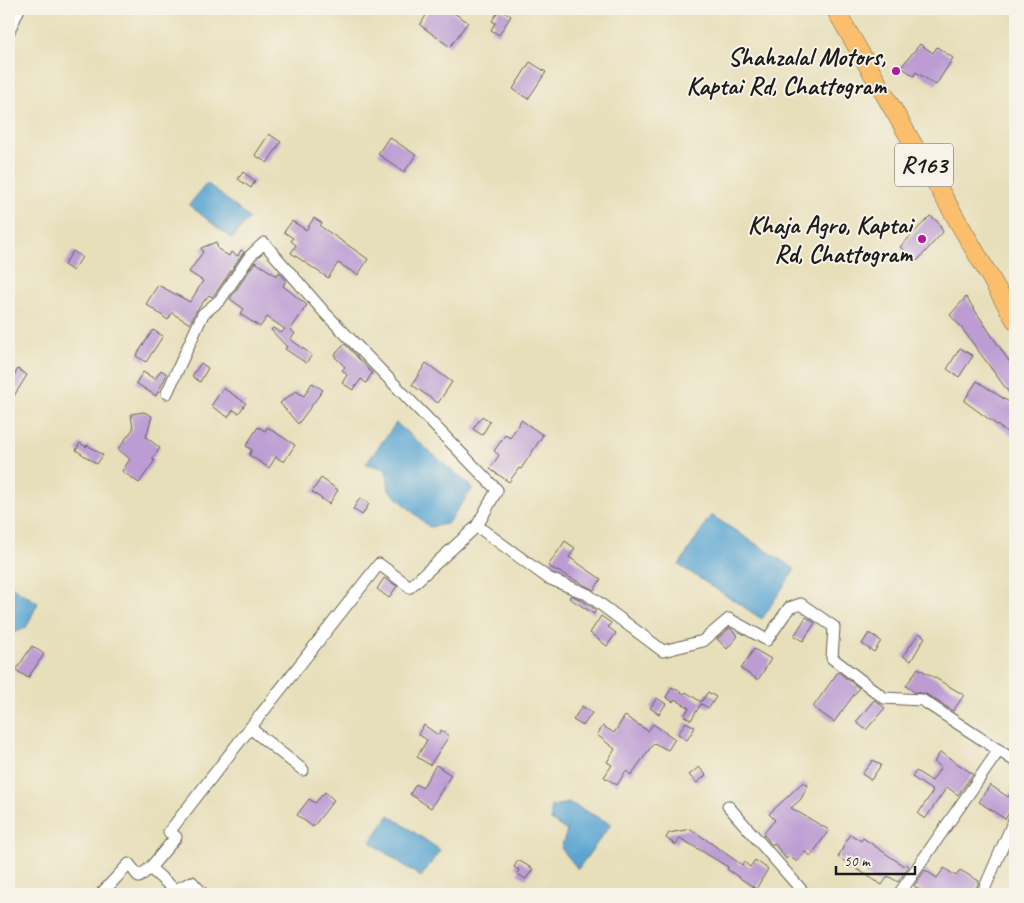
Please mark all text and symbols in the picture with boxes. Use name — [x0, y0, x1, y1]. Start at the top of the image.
place label: Shahzalal Motors, Kaptai Rd, Chattogram — [687, 41, 888, 102]
marker: Shahzalal Motors, Kaptai Rd, Chattogram — [890, 65, 902, 77]
road number: R163 — [895, 144, 953, 186]
place label: Khaja Agro, Kaptai Rd, Chattogram — [748, 209, 915, 270]
marker: Khaja Agro, Kaptai Rd, Chattogram — [916, 233, 928, 245]
scale bar — [836, 843, 915, 875]
text: 50 m — [844, 852, 871, 871]

